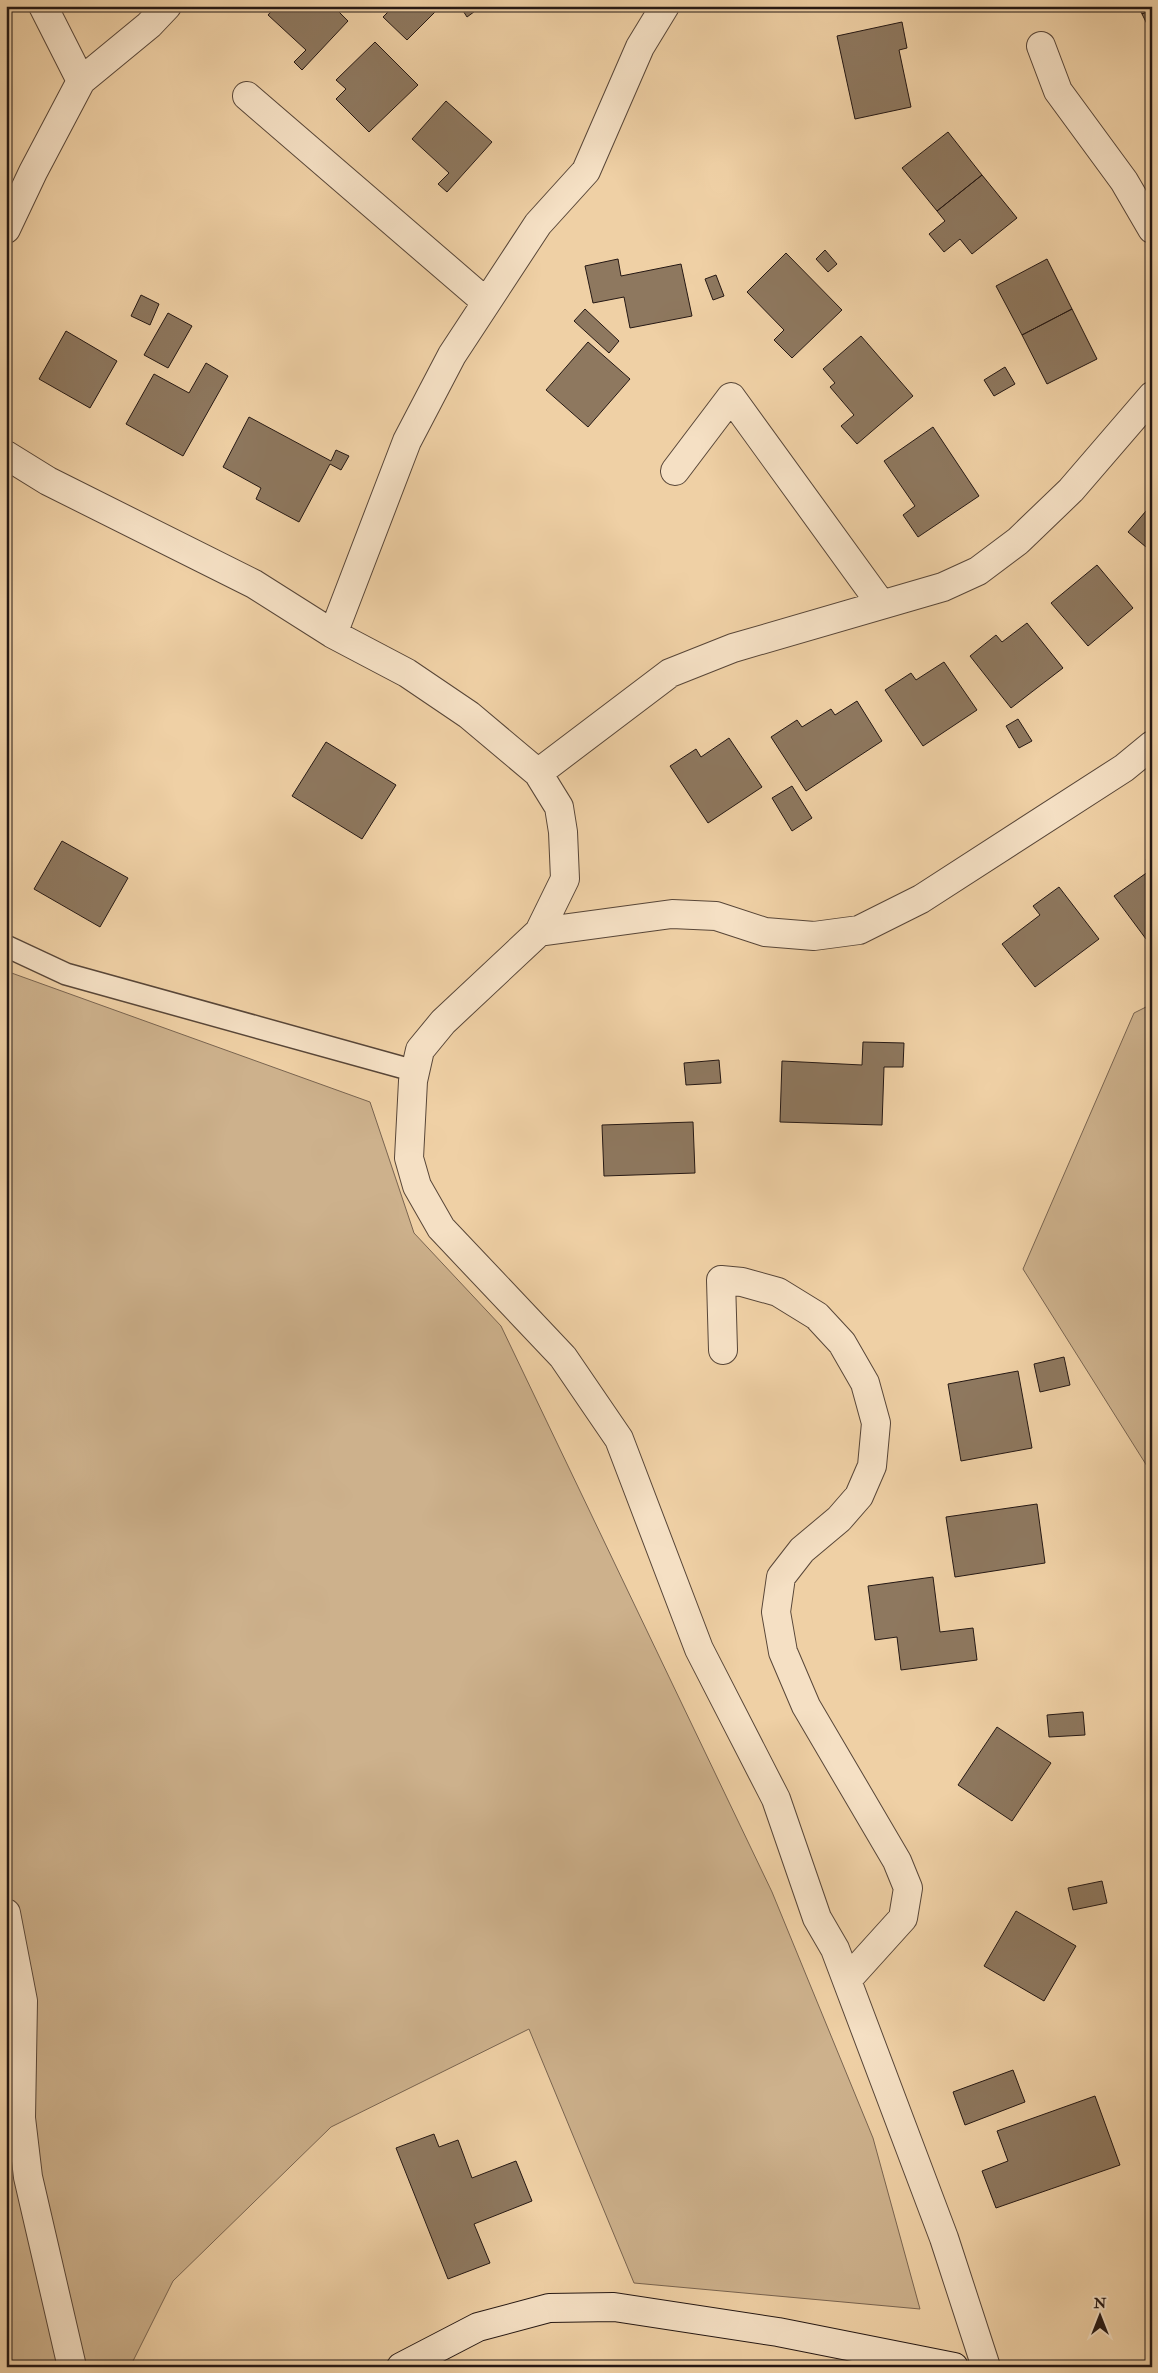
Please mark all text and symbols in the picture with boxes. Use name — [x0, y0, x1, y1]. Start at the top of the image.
north arrow — [1076, 2290, 1126, 2340]
text: N — [1093, 2295, 1107, 2312]

